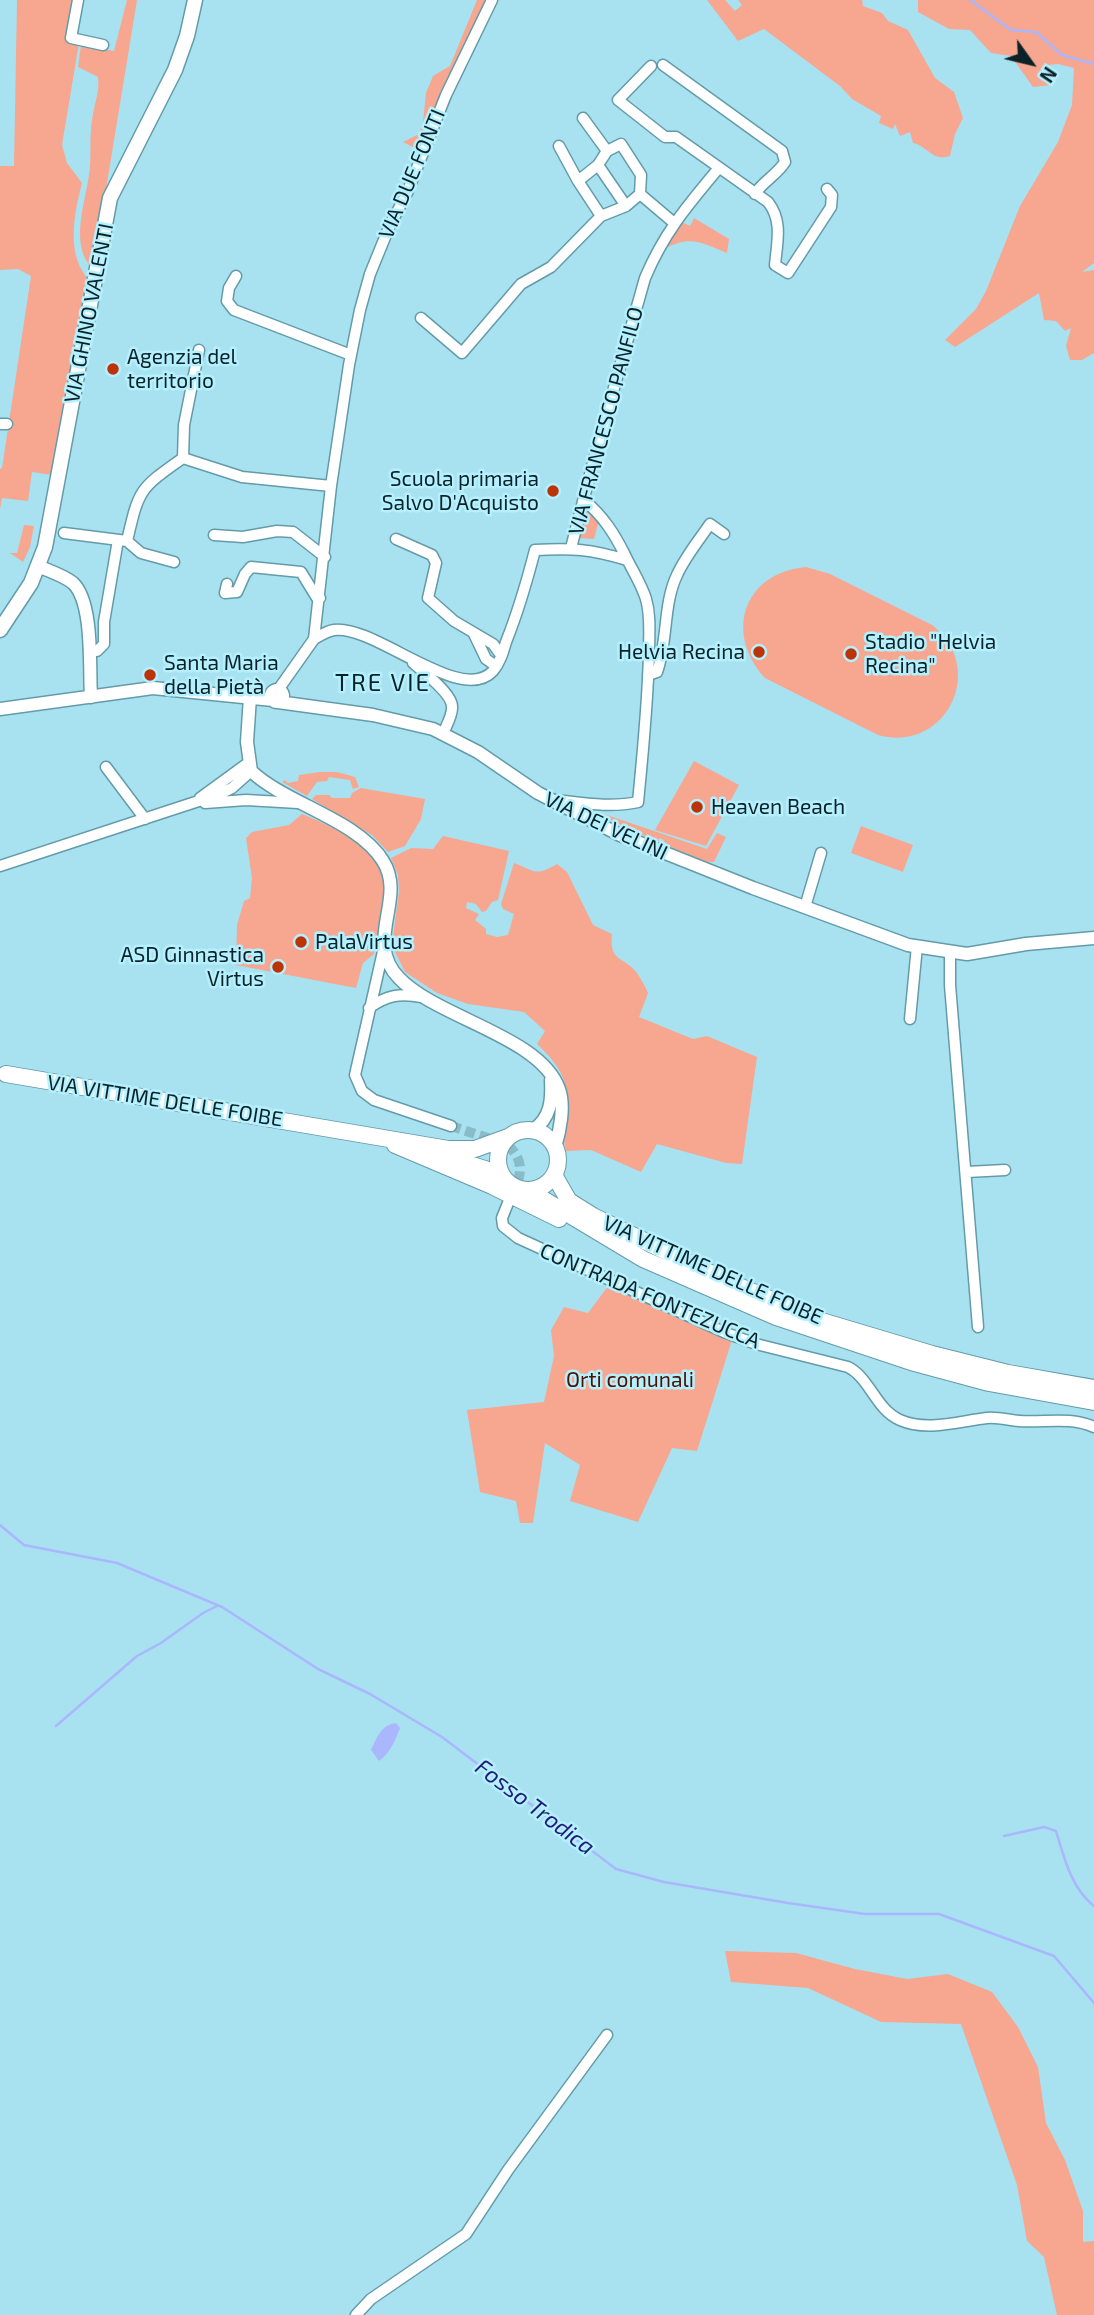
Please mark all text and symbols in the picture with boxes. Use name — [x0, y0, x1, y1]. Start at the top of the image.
north arrow — [996, 28, 1066, 98]
text: N — [1035, 63, 1062, 87]
street label: VIA DUE FONTI — [373, 106, 451, 242]
street label: VIA GHINO VALENTI — [59, 221, 119, 405]
street label: VIA FRANCESCO PANFILO — [563, 304, 649, 538]
place label: Agenzia del territorio — [127, 344, 237, 394]
marker: Agenzia del territorio — [105, 361, 121, 377]
place label: Scuola primaria Salvo D'Acquisto — [382, 466, 539, 516]
marker: Scuola primaria Salvo D'Acquisto — [545, 483, 561, 499]
place label: Stadio "Helvia Recina" — [865, 629, 996, 679]
place label: Helvia Recina — [618, 639, 745, 665]
marker: Helvia Recina — [751, 644, 767, 660]
marker: Stadio "Helvia Recina" — [843, 646, 859, 662]
place label: Santa Maria della Pietà — [164, 650, 279, 700]
marker: Santa Maria della Pietà — [142, 667, 158, 683]
district label: TRE VIE — [336, 669, 430, 697]
street label: VIA DEI VELINI — [540, 786, 672, 866]
place label: Heaven Beach — [711, 794, 845, 820]
marker: Heaven Beach — [689, 799, 705, 815]
place label: PalaVirtus — [315, 929, 413, 955]
marker: PalaVirtus — [293, 934, 309, 950]
place label: ASD Ginnastica Virtus — [121, 942, 264, 992]
marker: ASD Ginnastica Virtus — [270, 959, 286, 975]
street label: VIA VITTIME DELLE FOIBE — [45, 1070, 285, 1132]
street label: VIA VITTIME DELLE FOIBE — [599, 1210, 827, 1330]
street label: CONTRADA FONTEZUCCA — [536, 1238, 764, 1354]
park label: Orti comunali — [566, 1367, 694, 1393]
water label: Fosso Trodica — [470, 1753, 600, 1861]

